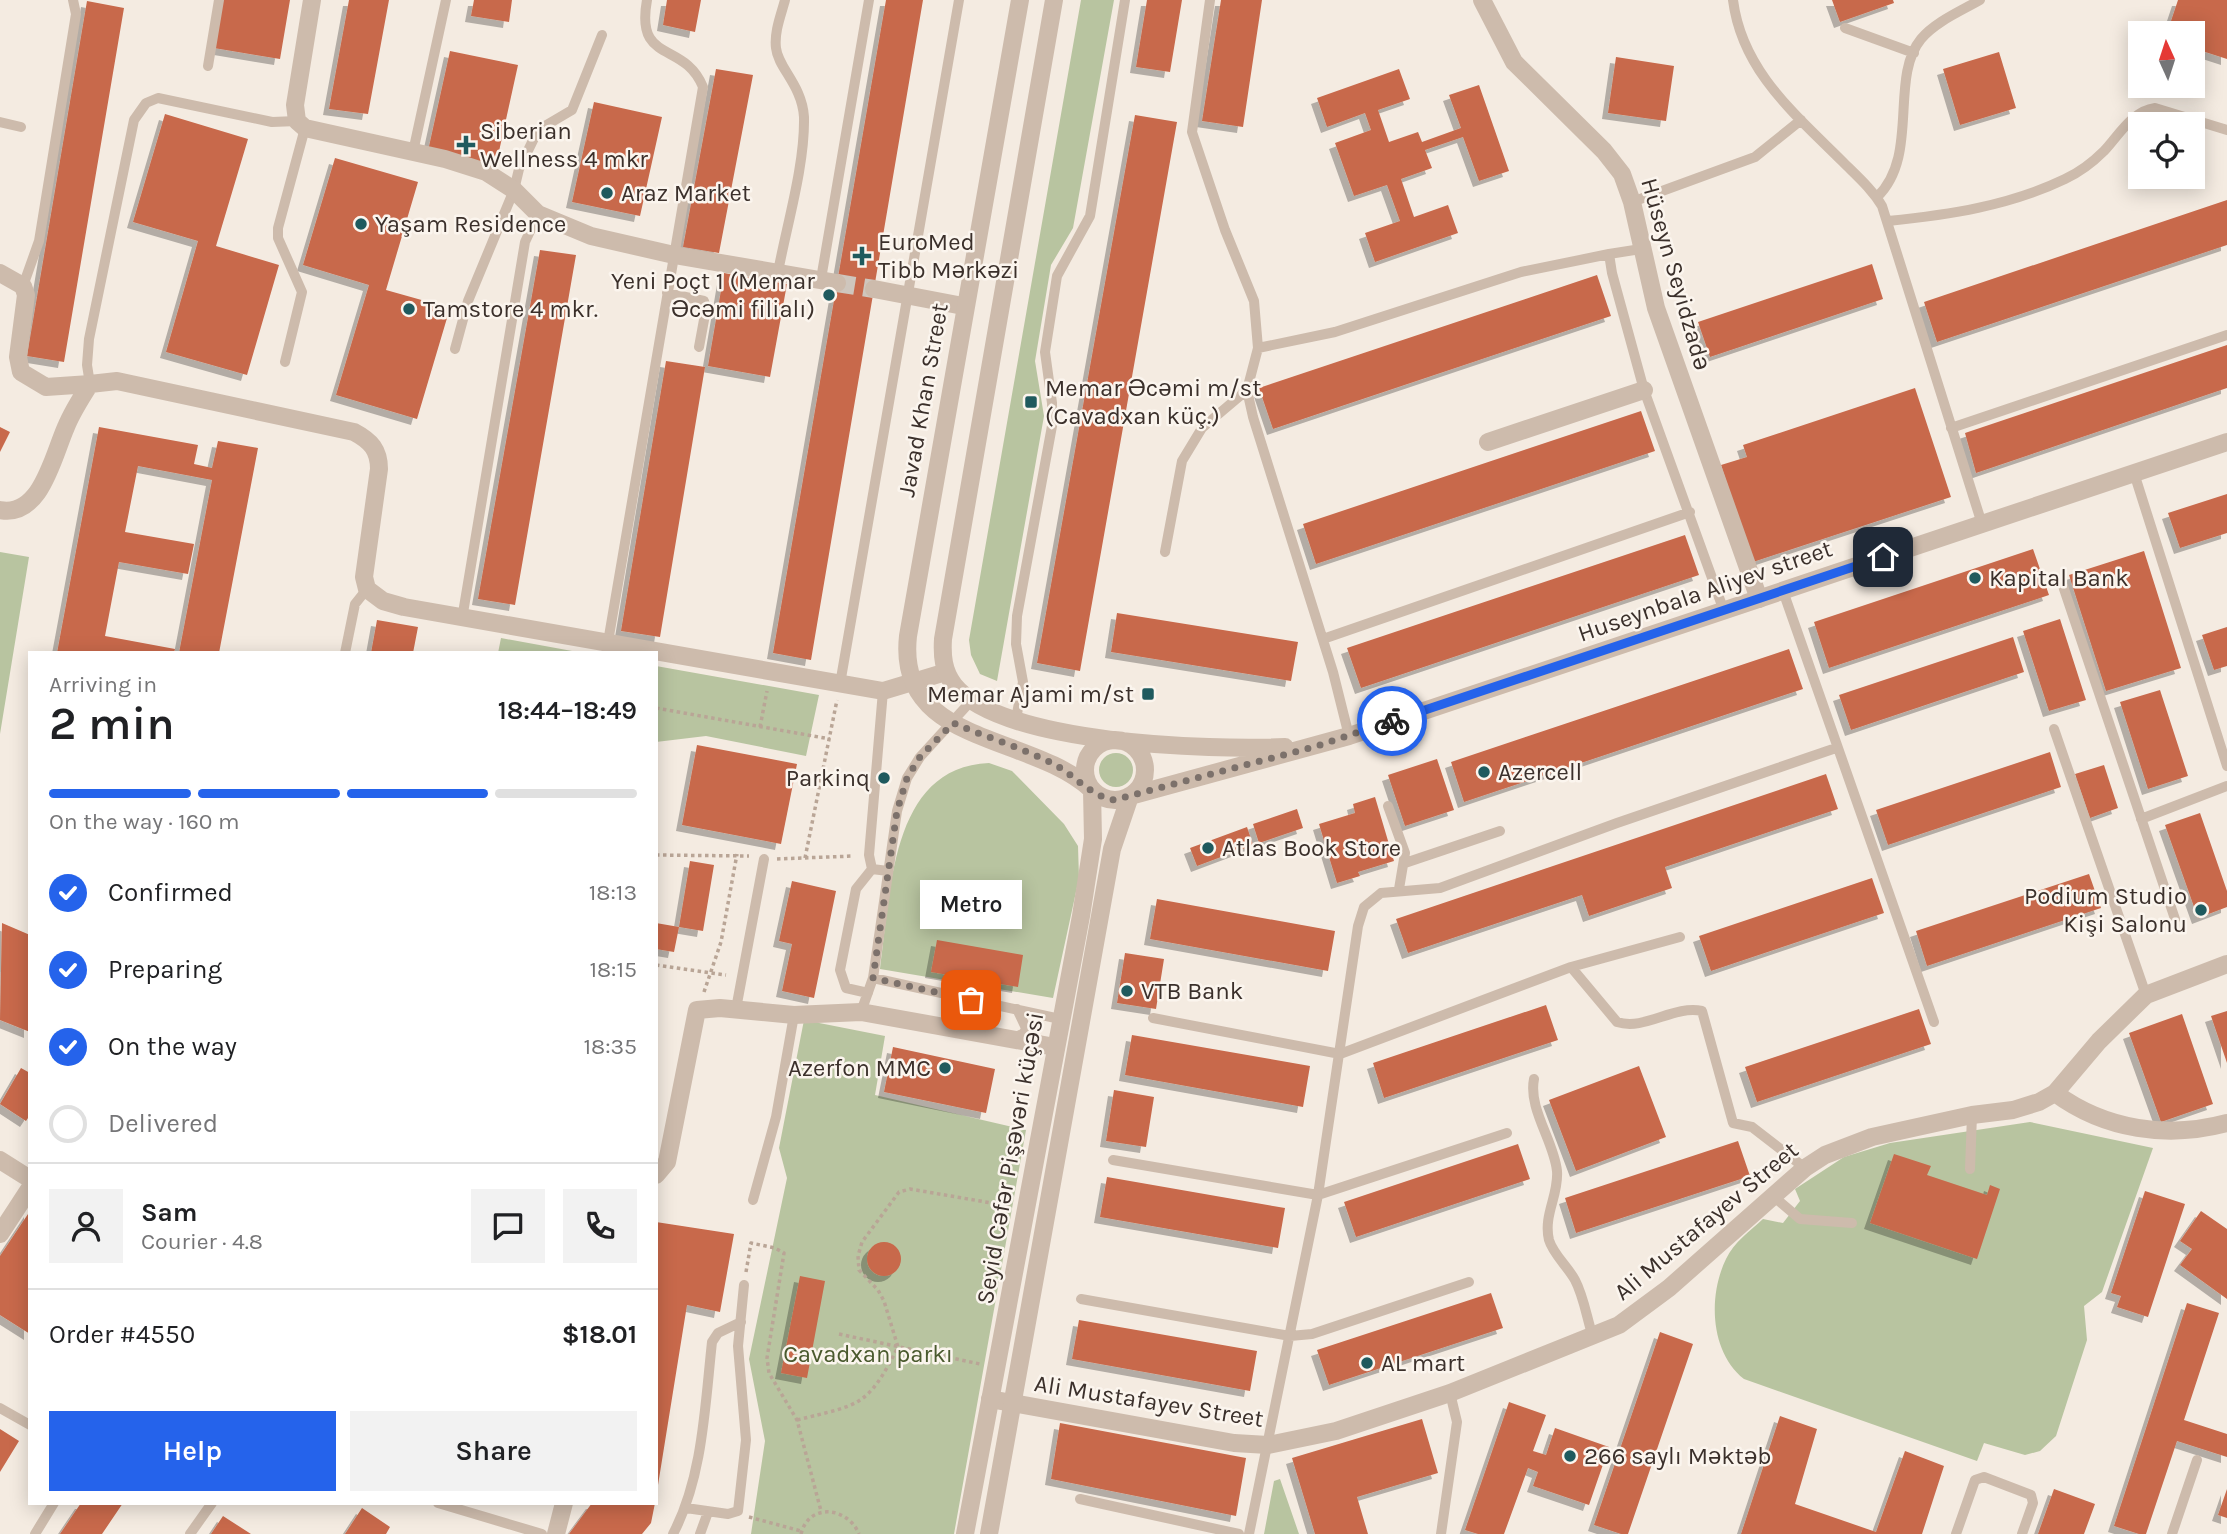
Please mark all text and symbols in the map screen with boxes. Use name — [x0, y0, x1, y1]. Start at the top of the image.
north arrow — [2128, 21, 2205, 98]
map controls — [2128, 21, 2205, 189]
button: locate — [2128, 112, 2205, 189]
place label: Siberian Wellness 4 mkr — [480, 117, 648, 173]
marker: Siberian Wellness 4 mkr — [458, 137, 474, 153]
street label: Hüseyn Seyidzadə — [1635, 175, 1717, 373]
place label: Araz Market — [621, 179, 751, 207]
marker: Araz Market — [599, 185, 615, 201]
place label: Yaşam Residence — [375, 210, 566, 238]
marker: Yaşam Residence — [353, 216, 369, 232]
place label: EuroMed Tibb Mərkəzi — [878, 228, 1019, 284]
marker: EuroMed Tibb Mərkəzi — [852, 246, 872, 266]
place label: Yeni Poçt 1 (Memar Əcəmi filialı) — [611, 267, 815, 323]
marker: Yeni Poçt 1 (Memar Əcəmi filialı) — [821, 287, 837, 303]
place label: Tamstore 4 mkr. — [423, 295, 598, 323]
marker: Tamstore 4 mkr. — [401, 301, 417, 317]
street label: Javad Khan Street — [892, 301, 954, 499]
place label: Memar Əcəmi m/st (Cavadxan küç.) — [1045, 374, 1261, 430]
marker: Memar Əcəmi m/st (Cavadxan küç.) — [1023, 394, 1039, 410]
pin — [1853, 527, 1913, 587]
street label: Huseynbala Aliyev street — [1574, 534, 1836, 648]
icon: home — [1864, 538, 1902, 576]
place label: Kapital Bank — [1989, 564, 2129, 592]
marker: Kapital Bank — [1967, 570, 1983, 586]
text: Arriving in — [49, 671, 157, 698]
place label: Memar Ajami m/st — [927, 680, 1134, 708]
marker: Memar Ajami m/st — [1140, 686, 1156, 702]
courier — [1357, 686, 1427, 756]
text: 18:44–18:49 — [498, 695, 637, 726]
text: 2 min — [49, 697, 175, 751]
icon: bike — [1373, 702, 1411, 740]
place label: Azercell — [1498, 758, 1582, 786]
place label: Parkinq — [786, 764, 870, 792]
marker: Azercell — [1476, 764, 1492, 780]
marker: Parkinq — [876, 770, 892, 786]
text: On the way · 160 m — [49, 808, 239, 835]
place label: Atlas Book Store — [1222, 834, 1401, 862]
marker: Atlas Book Store — [1200, 840, 1216, 856]
icon: check — [49, 874, 87, 912]
text: Confirmed — [108, 877, 233, 908]
text: 18:13 — [589, 879, 637, 906]
callout: Metro — [920, 881, 1022, 930]
place label: Podium Studio Kişi Salonu — [2024, 882, 2187, 938]
text: Metro — [940, 891, 1002, 918]
marker: Podium Studio Kişi Salonu — [2193, 902, 2209, 918]
icon: check — [49, 951, 87, 989]
text: Preparing — [108, 954, 222, 985]
text: 18:15 — [589, 956, 637, 983]
pin — [941, 970, 1001, 1030]
place label: VTB Bank — [1141, 977, 1243, 1005]
icon: bag — [952, 981, 990, 1019]
marker: VTB Bank — [1119, 983, 1135, 999]
street label: Seyid Cəfər Pişəvəri küçəsi — [971, 1010, 1049, 1306]
icon: check — [49, 1028, 87, 1066]
text: On the way — [108, 1031, 237, 1062]
text: 18:35 — [583, 1033, 637, 1060]
place label: Azerfon MMC — [788, 1054, 931, 1082]
marker: Azerfon MMC — [937, 1060, 953, 1076]
text: Delivered — [108, 1108, 218, 1139]
street label: Ali Mustafayev Street — [1608, 1136, 1804, 1306]
button: person — [49, 1189, 123, 1263]
button: chat — [471, 1189, 545, 1263]
button: phone — [563, 1189, 637, 1263]
text: Sam — [141, 1197, 197, 1228]
text: Courier · 4.8 — [141, 1228, 263, 1255]
text: Order #4550 — [49, 1319, 195, 1350]
text: $18.01 — [562, 1319, 637, 1350]
park label: Cavadxan parkı — [783, 1340, 953, 1368]
place label: AL mart — [1381, 1349, 1465, 1377]
marker: AL mart — [1359, 1355, 1375, 1371]
street label: Ali Mustafayev Street — [1032, 1369, 1266, 1433]
button: Help — [49, 1411, 336, 1491]
button: Share — [350, 1411, 637, 1491]
place label: 266 saylı Məktəb — [1584, 1442, 1771, 1470]
marker: 266 saylı Məktəb — [1562, 1448, 1578, 1464]

